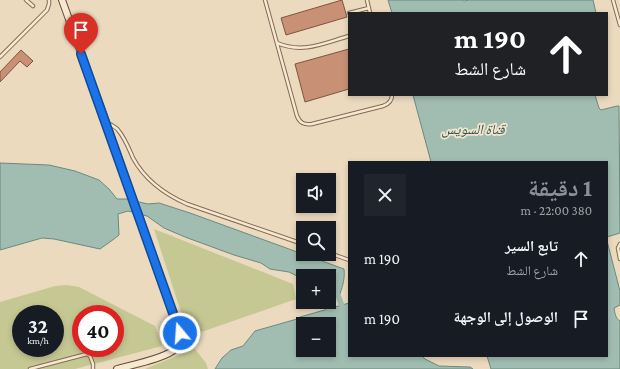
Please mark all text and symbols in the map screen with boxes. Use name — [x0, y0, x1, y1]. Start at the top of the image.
pin — [64, 13, 98, 54]
icon: arrive — [70, 19, 92, 41]
text: 190 m — [454, 23, 526, 54]
icon: ahead — [540, 28, 592, 80]
text: شارع الشط — [454, 59, 526, 79]
water label: قناة السويس — [441, 121, 506, 138]
map controls — [296, 173, 336, 357]
button: sound — [296, 173, 336, 213]
button: close — [364, 174, 406, 216]
text: 1 دقيقة — [528, 174, 592, 201]
text: 380 m · 22:00 — [521, 203, 592, 218]
button: search — [296, 221, 336, 261]
text: تابع السير — [505, 238, 558, 254]
icon: ahead — [570, 248, 592, 270]
text: 190 m — [364, 251, 400, 267]
text: شارع الشط — [506, 263, 558, 278]
button: + — [296, 269, 336, 309]
speed limit sign: 40 — [72, 305, 124, 357]
icon: arrive — [570, 308, 592, 330]
text: الوصول إلى الوجهة — [454, 309, 558, 325]
text: 190 m — [364, 311, 400, 327]
position arrow — [159, 312, 201, 354]
text: 32 — [28, 315, 48, 337]
button: − — [296, 317, 336, 357]
text: km/h — [27, 335, 49, 346]

